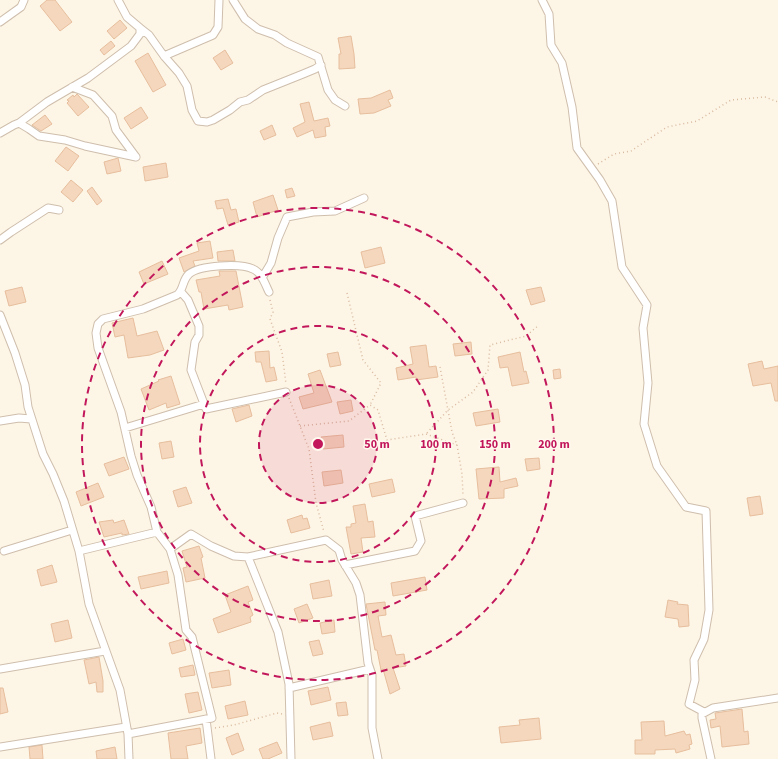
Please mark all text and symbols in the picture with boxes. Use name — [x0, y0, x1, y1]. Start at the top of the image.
text: 50 m — [364, 436, 390, 453]
text: 100 m — [420, 436, 452, 453]
text: 150 m — [479, 436, 511, 453]
text: 200 m — [538, 436, 570, 453]
centre of rings — [311, 437, 325, 451]

